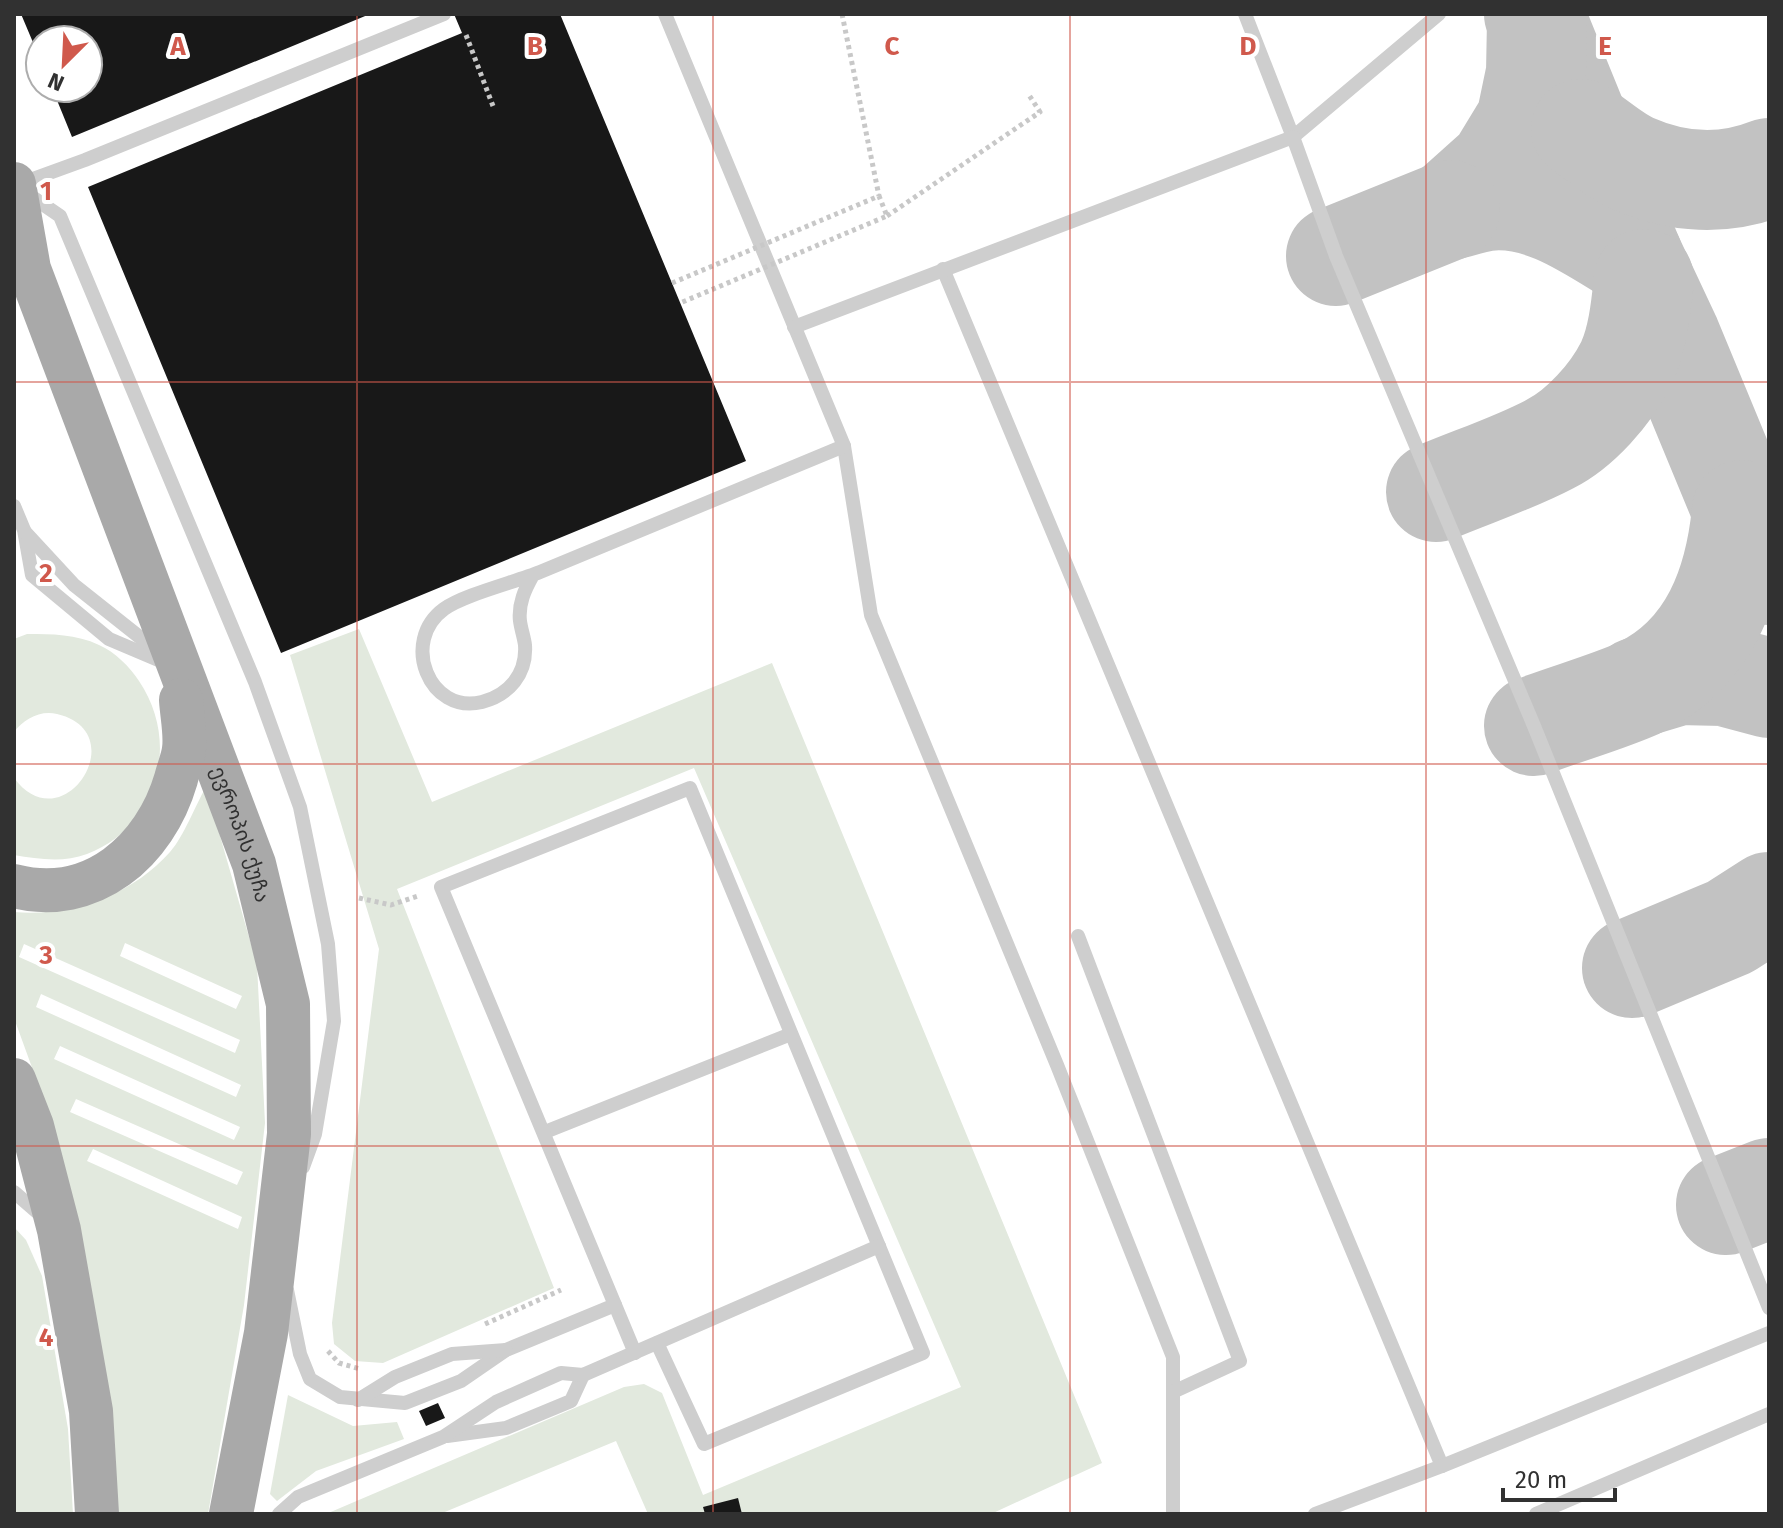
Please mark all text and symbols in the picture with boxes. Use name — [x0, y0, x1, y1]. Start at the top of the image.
north arrow — [24, 24, 104, 104]
text: A — [169, 31, 186, 62]
text: B — [527, 31, 543, 62]
text: C — [885, 31, 900, 62]
text: D — [1240, 31, 1257, 62]
text: E — [1598, 31, 1612, 62]
text: N — [44, 67, 68, 97]
text: 1 — [40, 176, 52, 207]
text: 2 — [39, 558, 53, 589]
street label: ევროპის ქუჩა — [206, 763, 275, 905]
text: 3 — [38, 940, 53, 971]
text: 4 — [39, 1322, 54, 1353]
scale bar — [1503, 1452, 1615, 1502]
text: 20 m — [1515, 1466, 1567, 1494]

